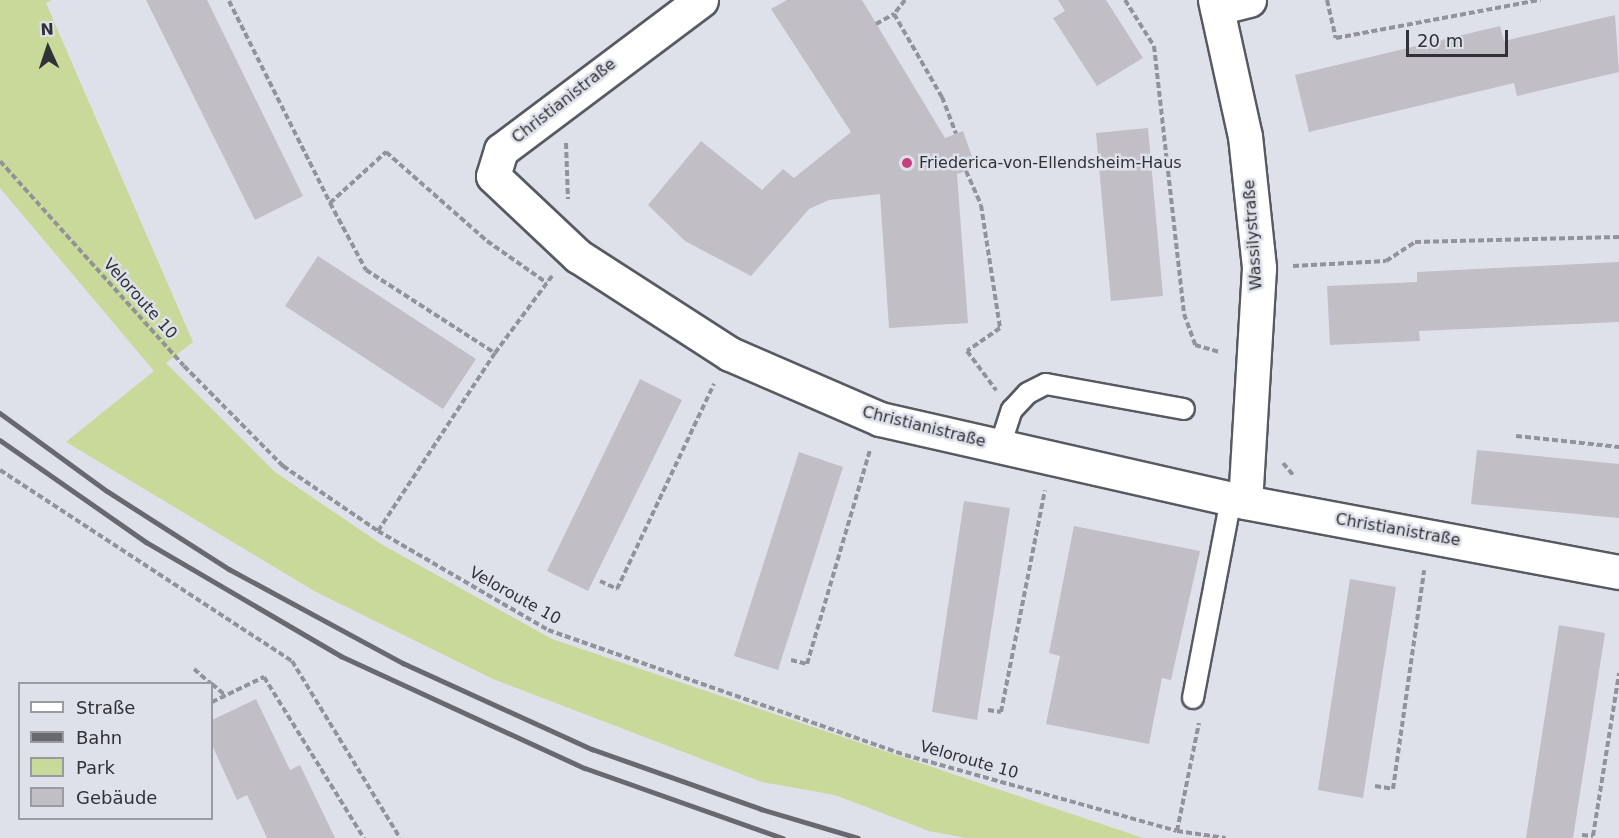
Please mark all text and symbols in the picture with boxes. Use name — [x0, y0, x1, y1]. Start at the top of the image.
north arrow — [18, 18, 78, 78]
scale bar — [1409, 18, 1511, 56]
text: N — [40, 20, 54, 39]
text: 20 m — [1417, 30, 1463, 51]
street label: Christianistraße — [508, 54, 620, 148]
place label: Friederica-von-Ellendsheim-Haus — [919, 153, 1182, 173]
marker: Friederica-von-Ellendsheim-Haus — [900, 156, 914, 170]
street label: Wassilystraße — [1240, 179, 1266, 291]
street label: Veloroute 10 — [99, 255, 181, 343]
street label: Christianistraße — [860, 402, 988, 452]
street label: Christianistraße — [1334, 510, 1462, 550]
street label: Veloroute 10 — [466, 563, 564, 629]
legend — [18, 682, 213, 820]
text: Straße — [76, 697, 135, 718]
text: Bahn — [76, 727, 122, 748]
street label: Veloroute 10 — [918, 737, 1020, 783]
text: Park — [76, 757, 115, 778]
text: Gebäude — [76, 787, 157, 808]

